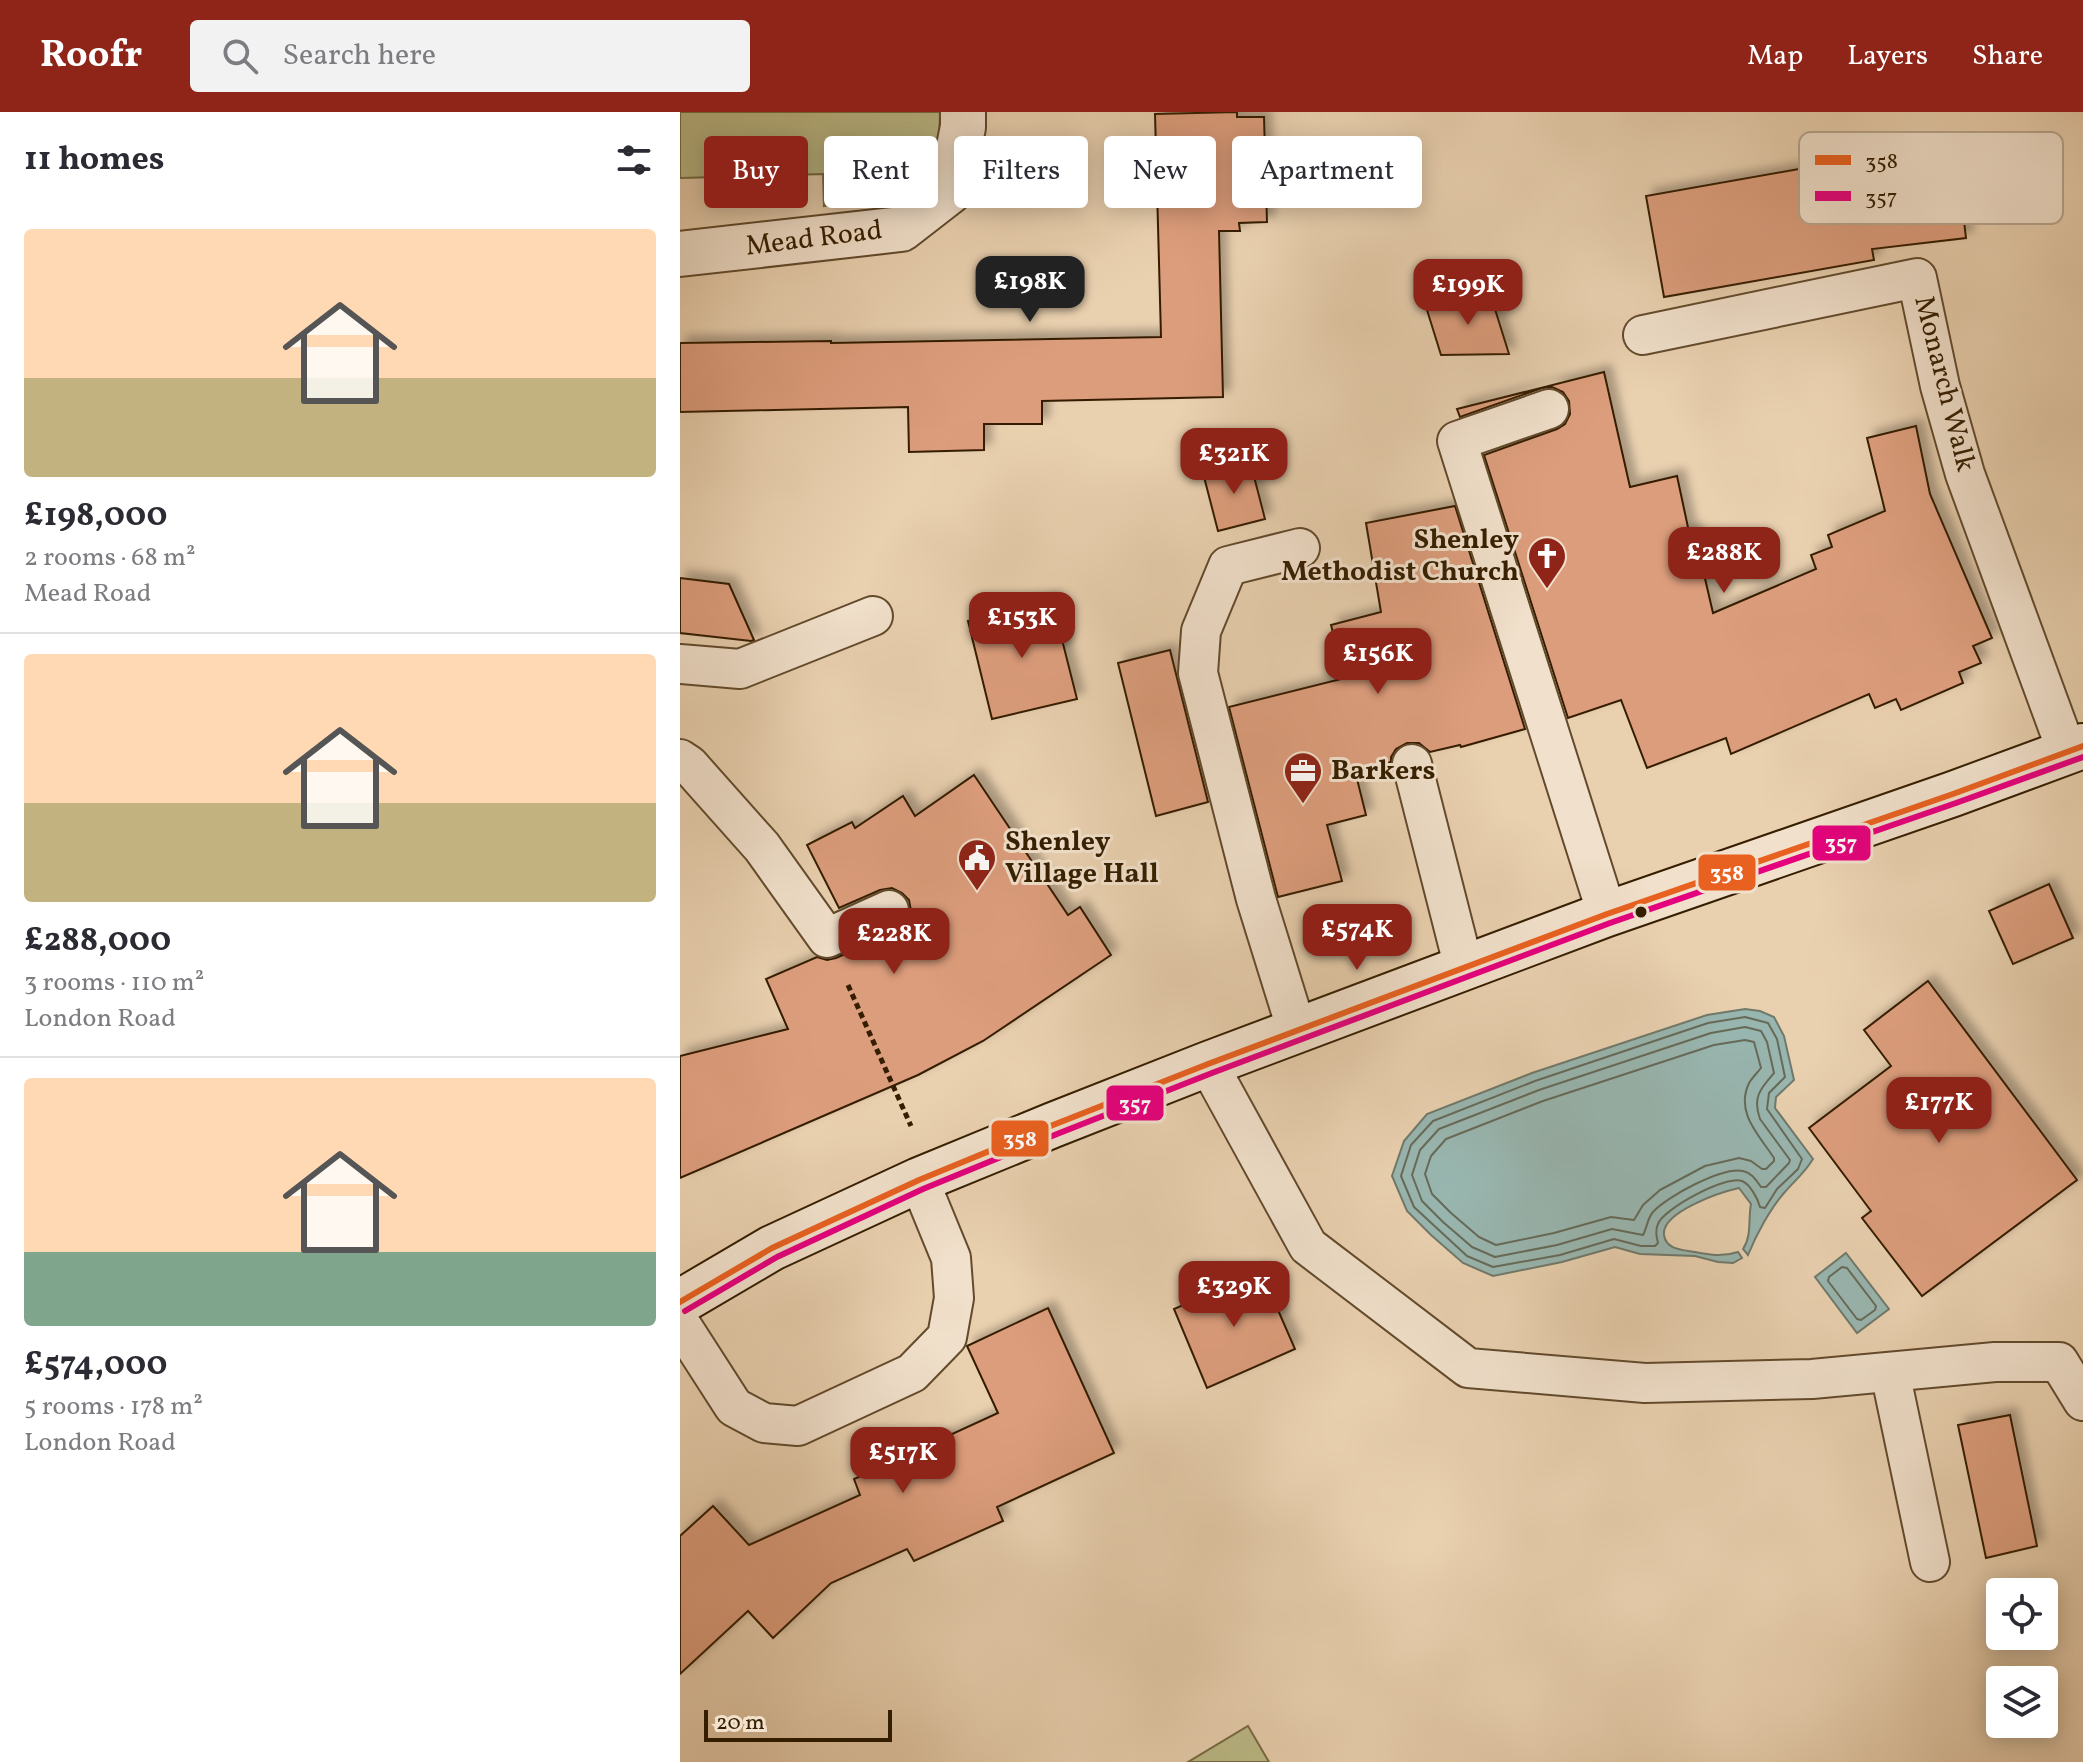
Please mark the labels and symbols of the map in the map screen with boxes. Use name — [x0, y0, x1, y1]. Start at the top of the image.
legend — [1799, 132, 2063, 224]
text: 358 — [1865, 147, 1898, 178]
text: 357 — [1865, 183, 1898, 214]
street label: Mead Road — [743, 211, 885, 267]
pin: £198K — [974, 256, 1086, 324]
pin: £199K — [1412, 259, 1524, 327]
street label: Monarch Walk — [1903, 292, 1985, 476]
pin: £321K — [1178, 428, 1290, 496]
place label: Shenley Methodist Church — [1281, 521, 1519, 592]
pin: £288K — [1668, 527, 1780, 595]
church icon: Shenley Methodist Church — [1526, 535, 1568, 590]
pin: £153K — [966, 592, 1078, 660]
pin: £156K — [1322, 628, 1434, 696]
office icon: Barkers — [1282, 750, 1324, 805]
place label: Barkers — [1331, 752, 1435, 791]
place label: Shenley Village Hall — [1005, 823, 1159, 894]
line badge: 357 — [1811, 824, 1872, 862]
text: 357 — [1825, 829, 1857, 860]
public building icon: Shenley Village Hall — [956, 837, 998, 892]
line badge: 358 — [1697, 853, 1757, 892]
text: 358 — [1710, 859, 1744, 890]
pin: £574K — [1301, 904, 1413, 972]
unlabelled marker — [1633, 904, 1649, 920]
pin: £228K — [838, 908, 950, 976]
pin: £177K — [1883, 1077, 1995, 1145]
line badge: 357 — [1105, 1084, 1165, 1122]
text: 357 — [1119, 1090, 1151, 1121]
line badge: 358 — [990, 1119, 1050, 1158]
text: 358 — [1003, 1125, 1037, 1156]
pin: £329K — [1178, 1261, 1290, 1329]
pin: £517K — [847, 1427, 959, 1495]
scale bar — [704, 1706, 892, 1742]

